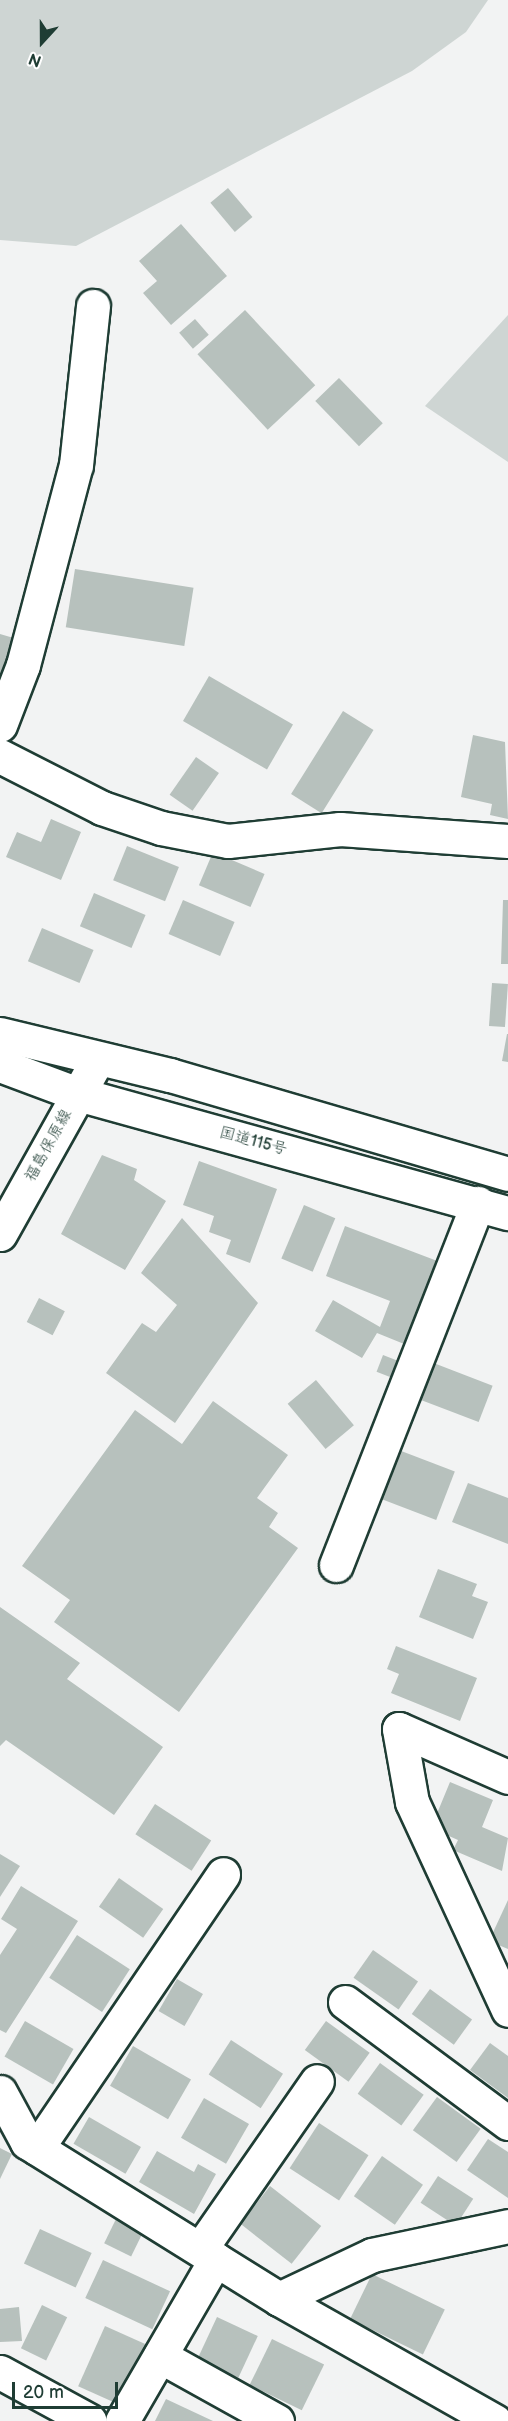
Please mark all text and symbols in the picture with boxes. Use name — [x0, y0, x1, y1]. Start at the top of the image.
north arrow — [12, 12, 72, 72]
text: N — [26, 48, 44, 70]
street label: 福島保原線 — [21, 1106, 77, 1186]
street label: 国道115号 — [217, 1124, 289, 1160]
scale bar — [15, 2370, 122, 2408]
text: 20 m — [23, 2382, 64, 2403]

